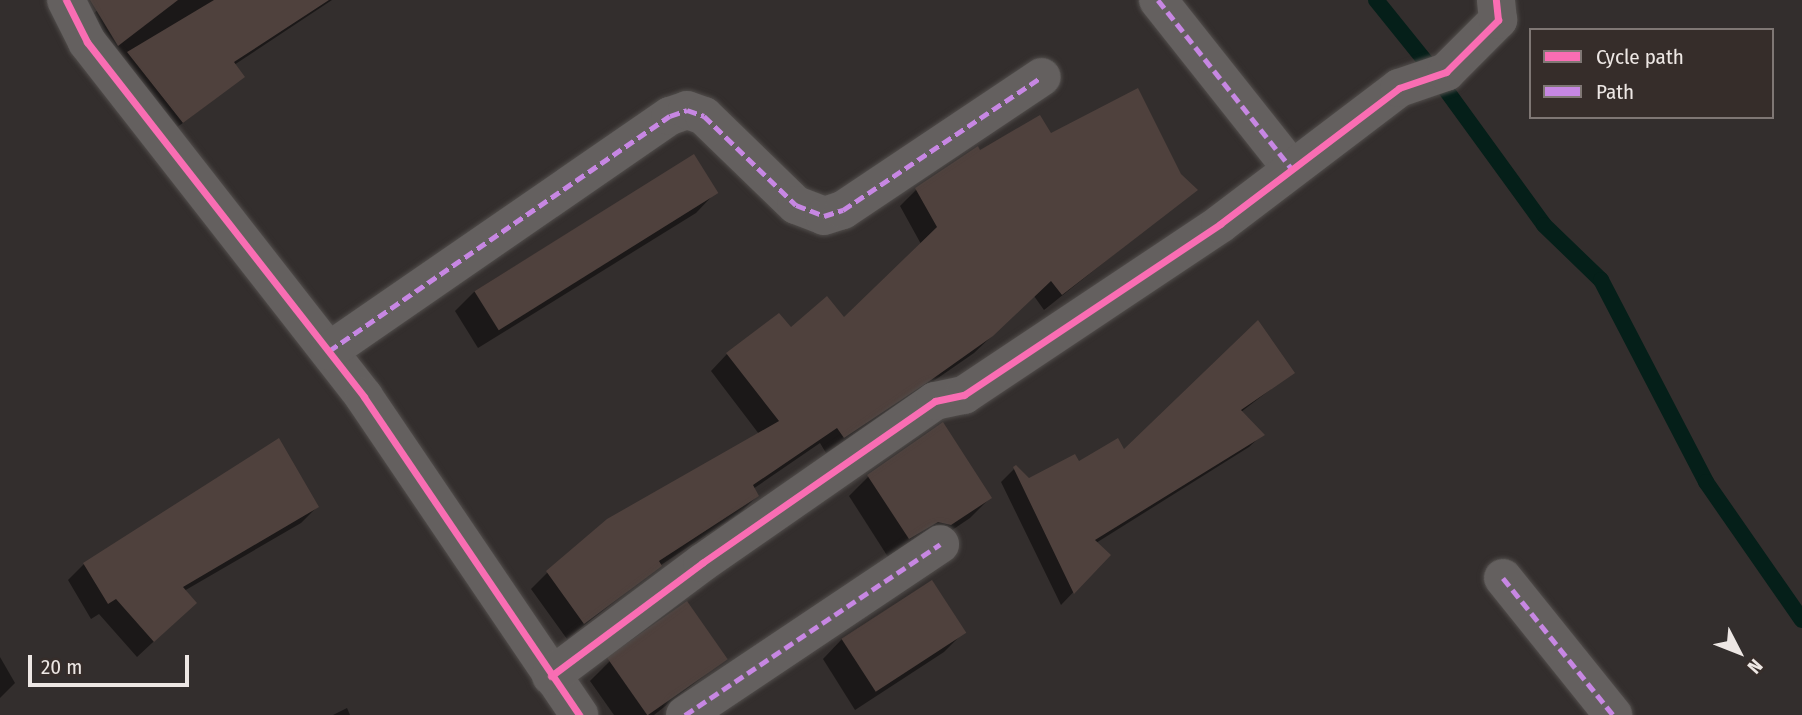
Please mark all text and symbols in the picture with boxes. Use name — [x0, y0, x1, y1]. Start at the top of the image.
legend — [1529, 28, 1774, 119]
text: Cycle path — [1596, 44, 1684, 70]
text: Path — [1596, 79, 1634, 105]
north arrow — [1704, 617, 1774, 687]
scale bar — [32, 642, 192, 686]
text: 20 m — [41, 654, 82, 680]
text: N — [1743, 654, 1767, 678]

